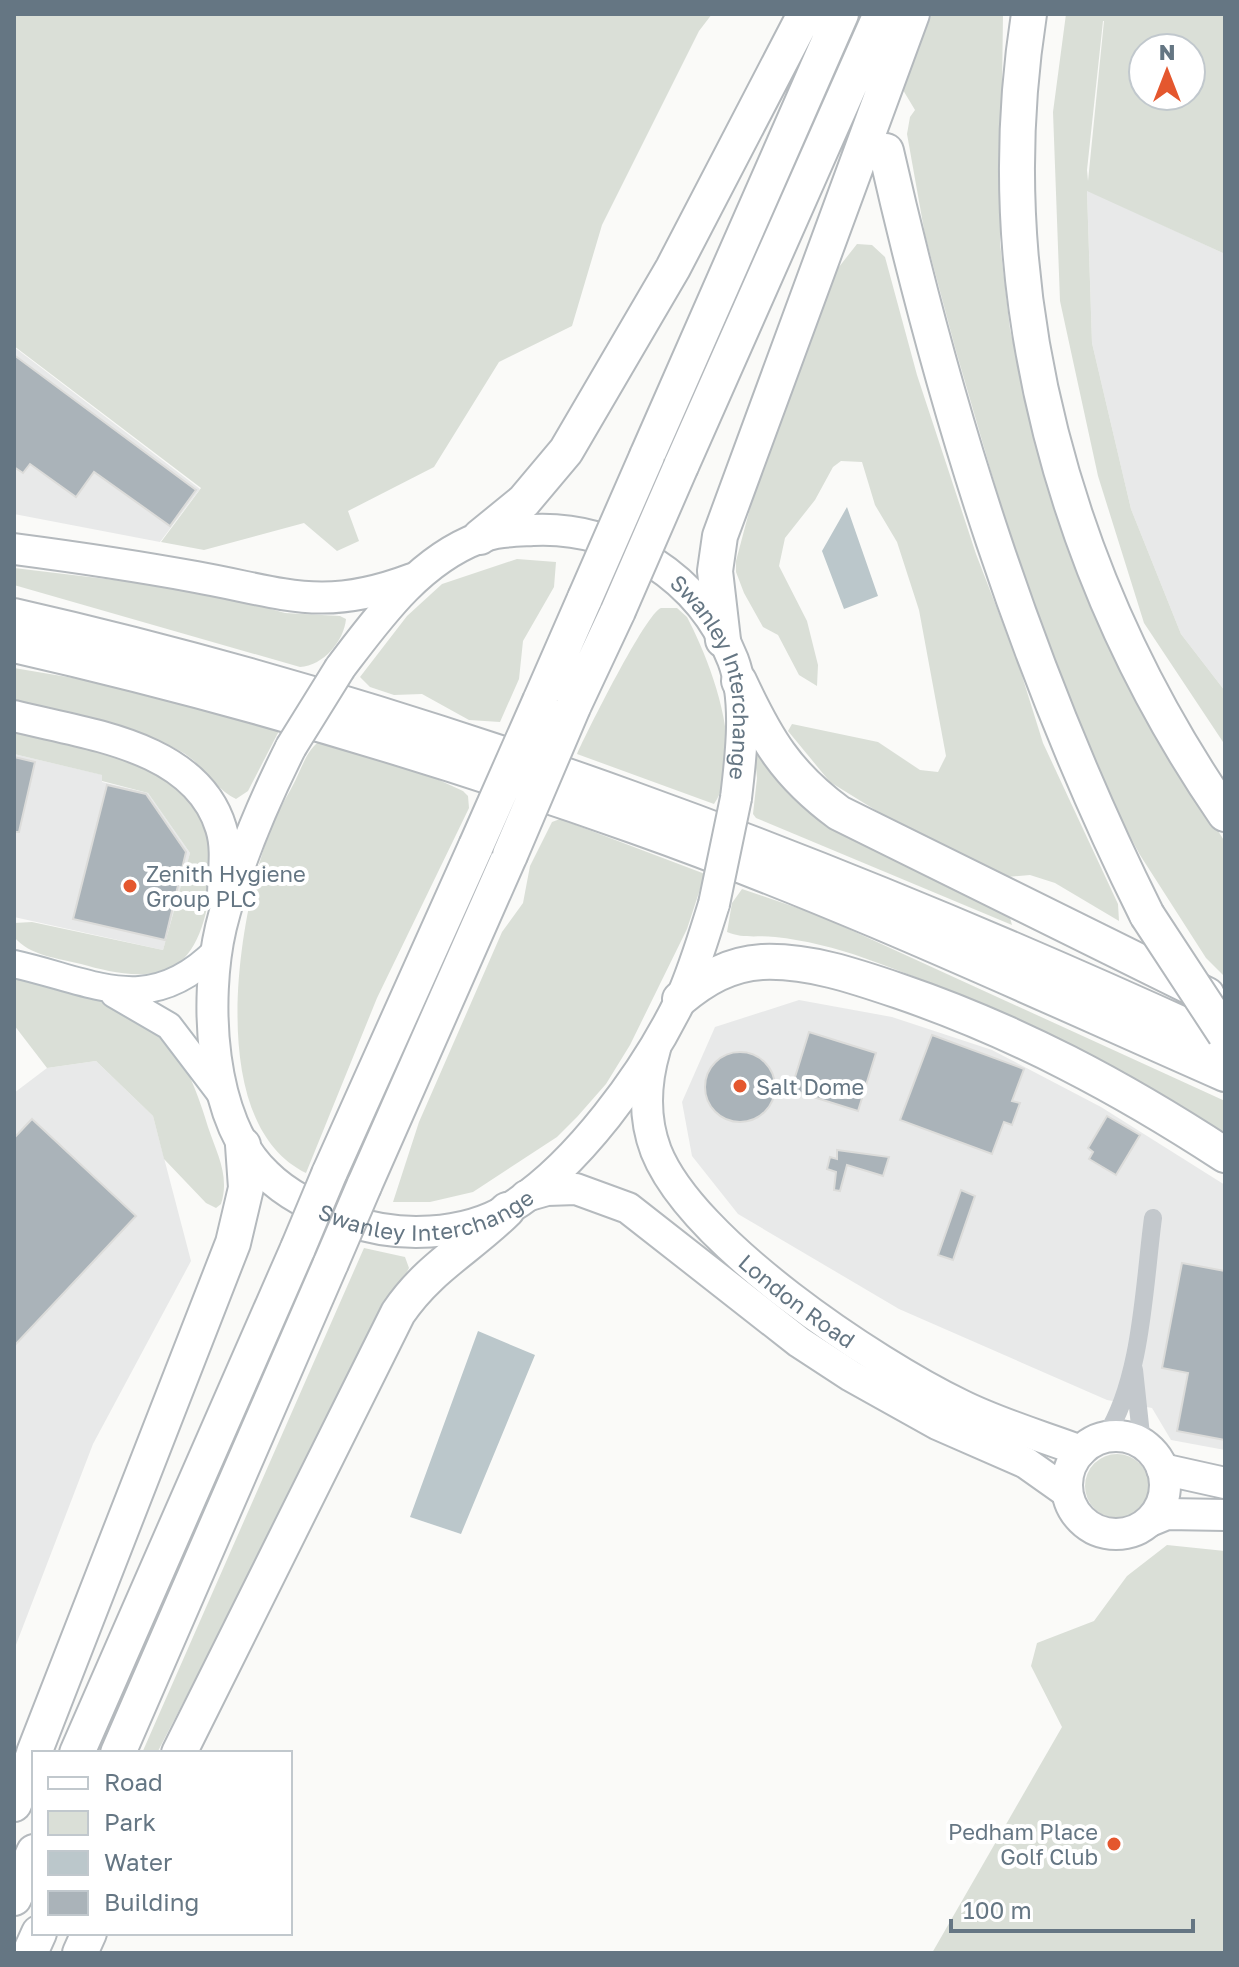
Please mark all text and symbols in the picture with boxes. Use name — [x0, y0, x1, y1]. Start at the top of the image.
north arrow — [1127, 32, 1207, 112]
text: N — [1159, 38, 1175, 65]
street label: Swanley Interchange — [666, 568, 756, 781]
place label: Zenith Hygiene Group PLC — [146, 860, 306, 912]
marker: Zenith Hygiene Group PLC — [121, 877, 139, 895]
place label: Salt Dome — [756, 1073, 864, 1100]
marker: Salt Dome — [731, 1077, 749, 1095]
street label: Swanley Interchange — [315, 1183, 538, 1246]
street label: London Road — [734, 1248, 861, 1353]
legend — [32, 1751, 292, 1935]
text: Road — [104, 1767, 163, 1796]
text: Park — [104, 1807, 156, 1836]
place label: Pedham Place Golf Club — [948, 1818, 1098, 1870]
marker: Pedham Place Golf Club — [1105, 1835, 1123, 1853]
text: Water — [104, 1847, 172, 1876]
scale bar — [951, 1883, 1193, 1933]
text: Building — [104, 1887, 199, 1916]
text: 100 m — [963, 1895, 1032, 1924]

